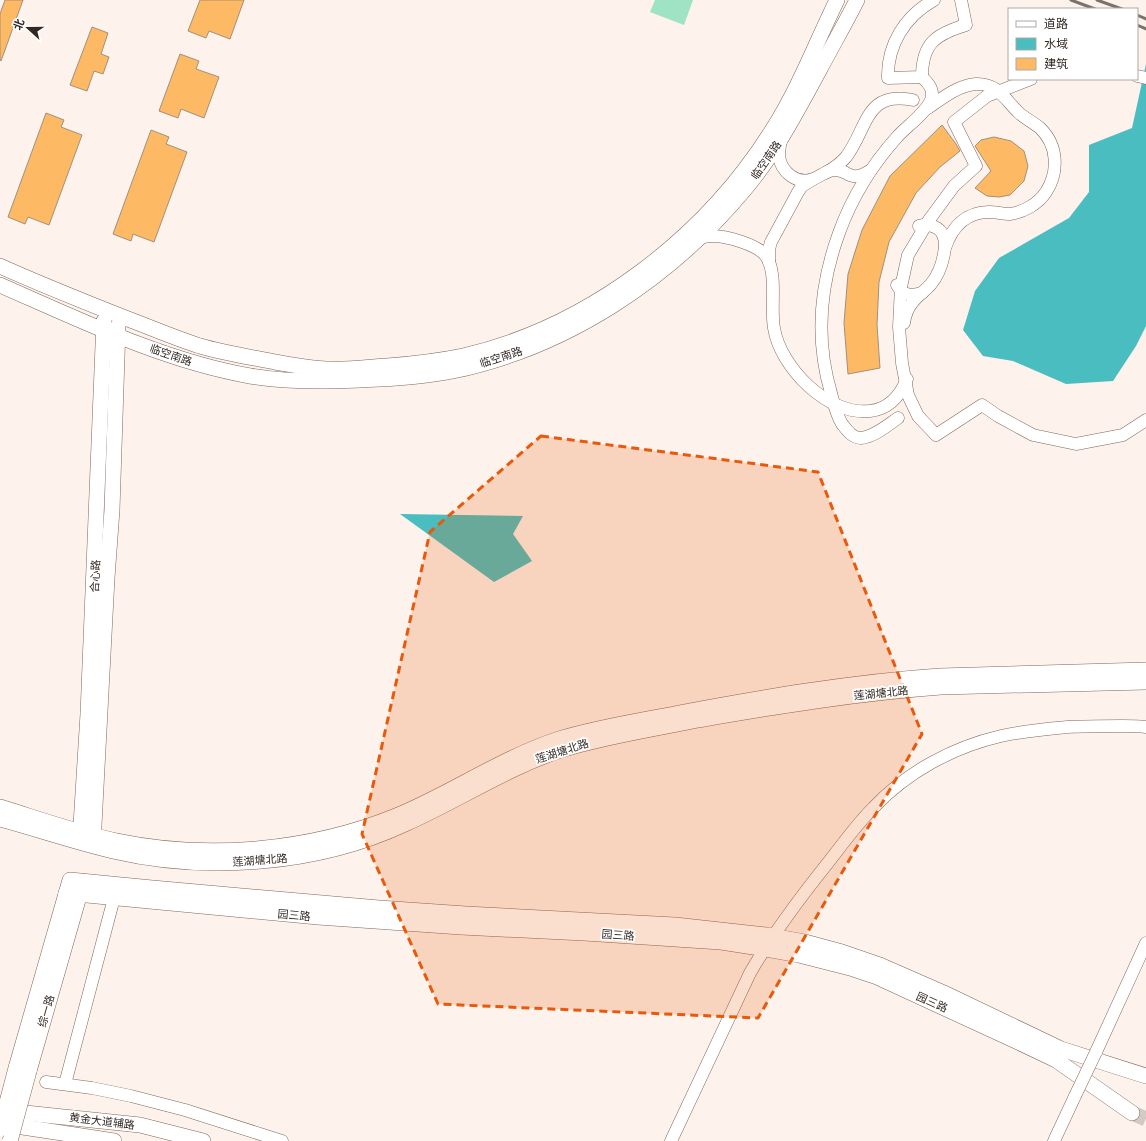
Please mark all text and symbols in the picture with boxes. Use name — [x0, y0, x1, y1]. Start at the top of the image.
north arrow — [8, 8, 48, 48]
legend — [1008, 8, 1138, 80]
text: 道路 — [1044, 16, 1068, 31]
text: 北 — [10, 17, 27, 32]
text: 水域 — [1044, 36, 1068, 51]
text: 建筑 — [1044, 56, 1068, 71]
street label: 临空南路 — [748, 138, 784, 182]
street label: 临空南路 — [148, 341, 194, 369]
street label: 临空南路 — [478, 344, 524, 370]
street label: 合心路 — [87, 559, 103, 593]
street label: 莲湖塘北路 — [853, 683, 909, 703]
street label: 莲湖塘北路 — [534, 736, 590, 766]
street label: 莲湖塘北路 — [232, 851, 288, 869]
street label: 园三路 — [277, 907, 311, 923]
street label: 园三路 — [601, 927, 635, 943]
street label: 园三路 — [914, 989, 950, 1015]
street label: 综一路 — [35, 993, 57, 1029]
street label: 黄金大道辅路 — [68, 1110, 136, 1132]

